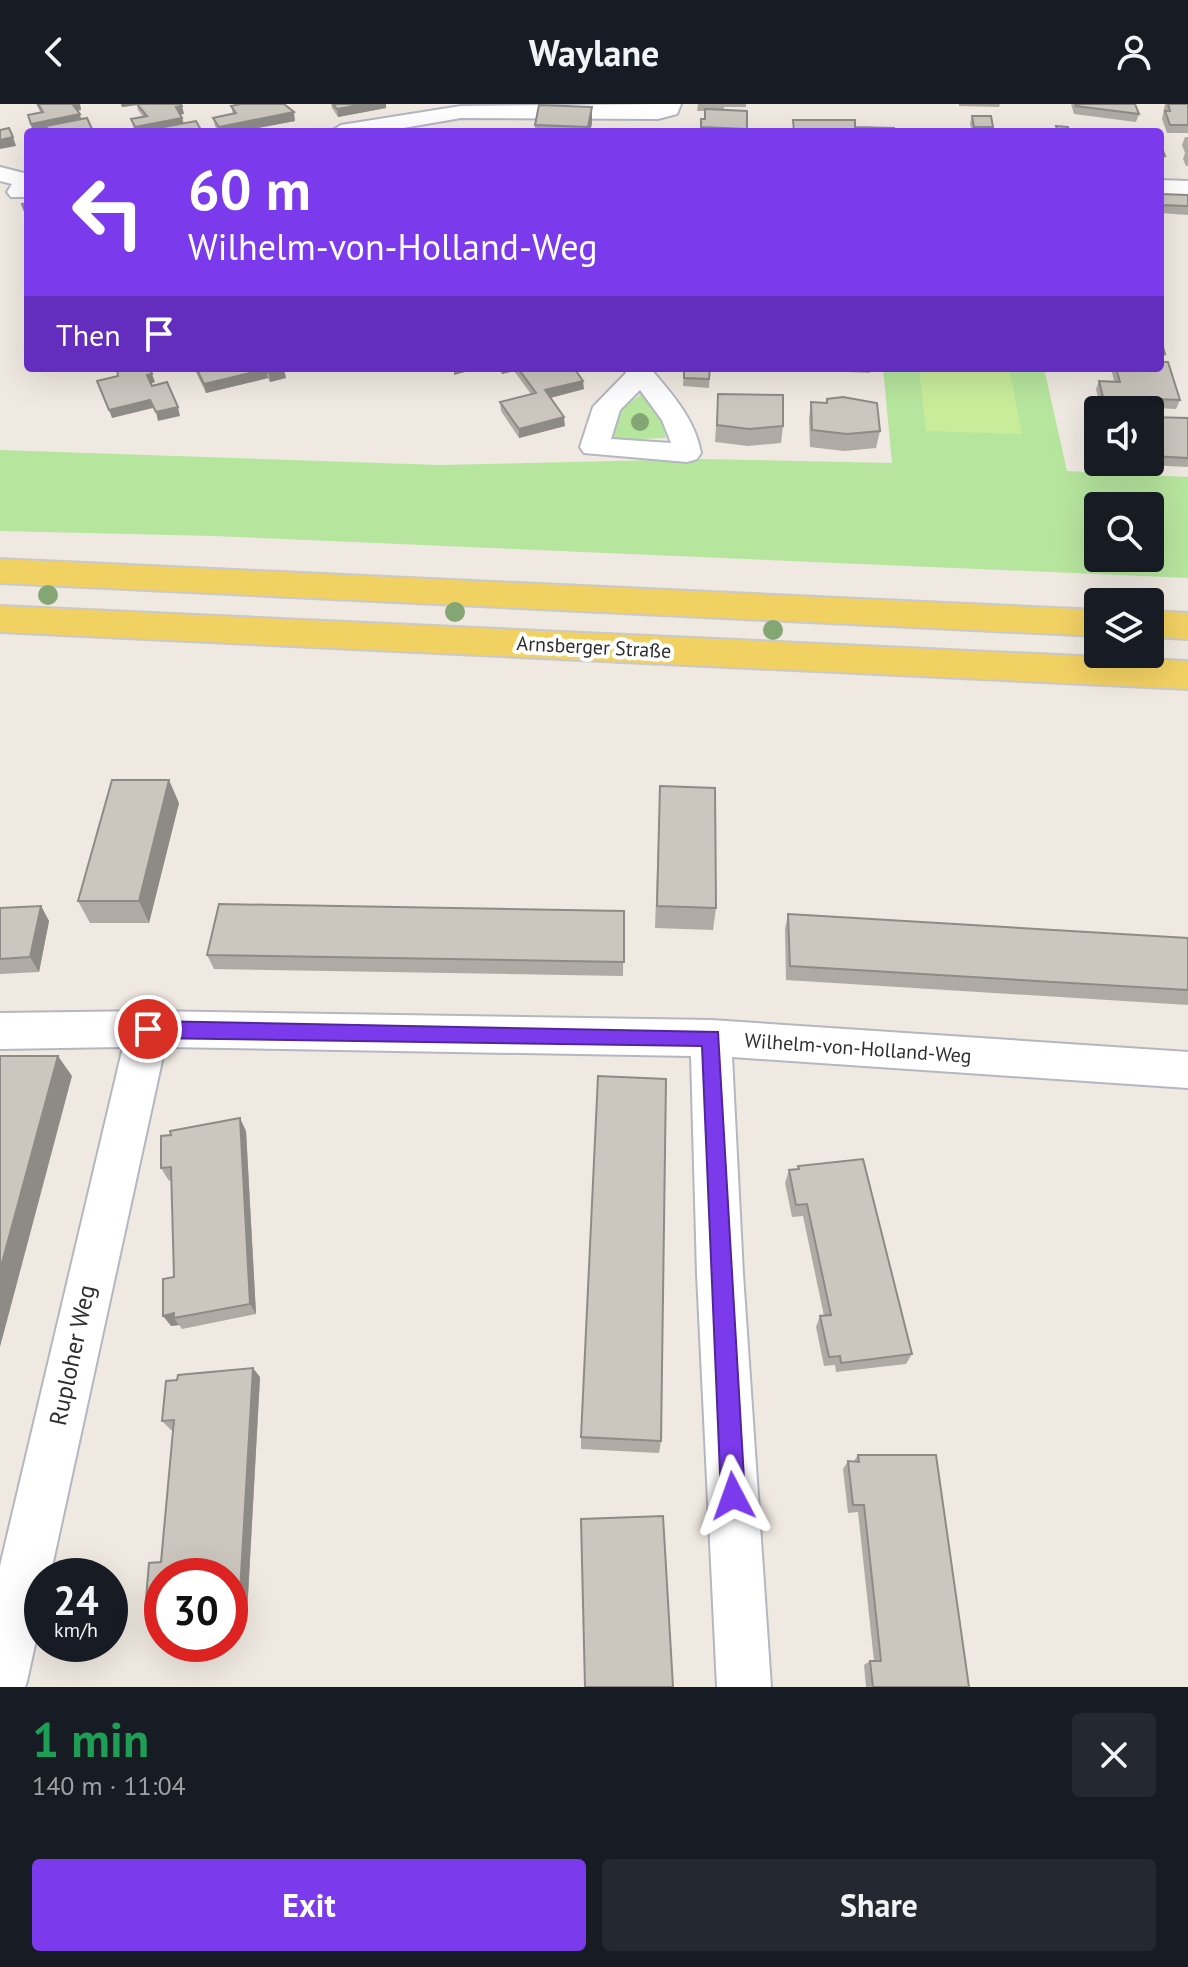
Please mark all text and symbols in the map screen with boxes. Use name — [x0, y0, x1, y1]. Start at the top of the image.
text: Waylane — [529, 29, 659, 76]
icon: back — [32, 30, 76, 74]
icon: person — [1112, 30, 1156, 74]
text: 60 m — [188, 153, 311, 225]
icon: left — [56, 160, 160, 264]
text: Wilhelm-von-Holland-Weg — [188, 223, 597, 270]
icon: arrive — [137, 312, 181, 356]
text: Then — [56, 315, 121, 354]
map controls — [1084, 396, 1164, 668]
button: sound — [1084, 396, 1164, 476]
button: search — [1084, 492, 1164, 572]
button: layers — [1084, 588, 1164, 668]
street label: Arnsberger Straße — [516, 630, 672, 664]
pin — [114, 995, 182, 1063]
icon: arrive — [126, 1007, 170, 1051]
street label: Wilhelm-von-Holland-Weg — [744, 1027, 972, 1069]
street label: Ruploher Weg — [42, 1282, 102, 1428]
position arrow — [691, 1454, 775, 1538]
speed limit sign: 30 — [144, 1558, 248, 1662]
text: 24 — [53, 1574, 99, 1626]
text: km/h — [54, 1617, 98, 1643]
text: 1 min — [32, 1708, 149, 1770]
button: close — [1072, 1713, 1156, 1797]
text: 140 m · 11:04 — [32, 1769, 186, 1802]
button: Exit — [32, 1859, 586, 1951]
button: Share — [602, 1859, 1156, 1951]

